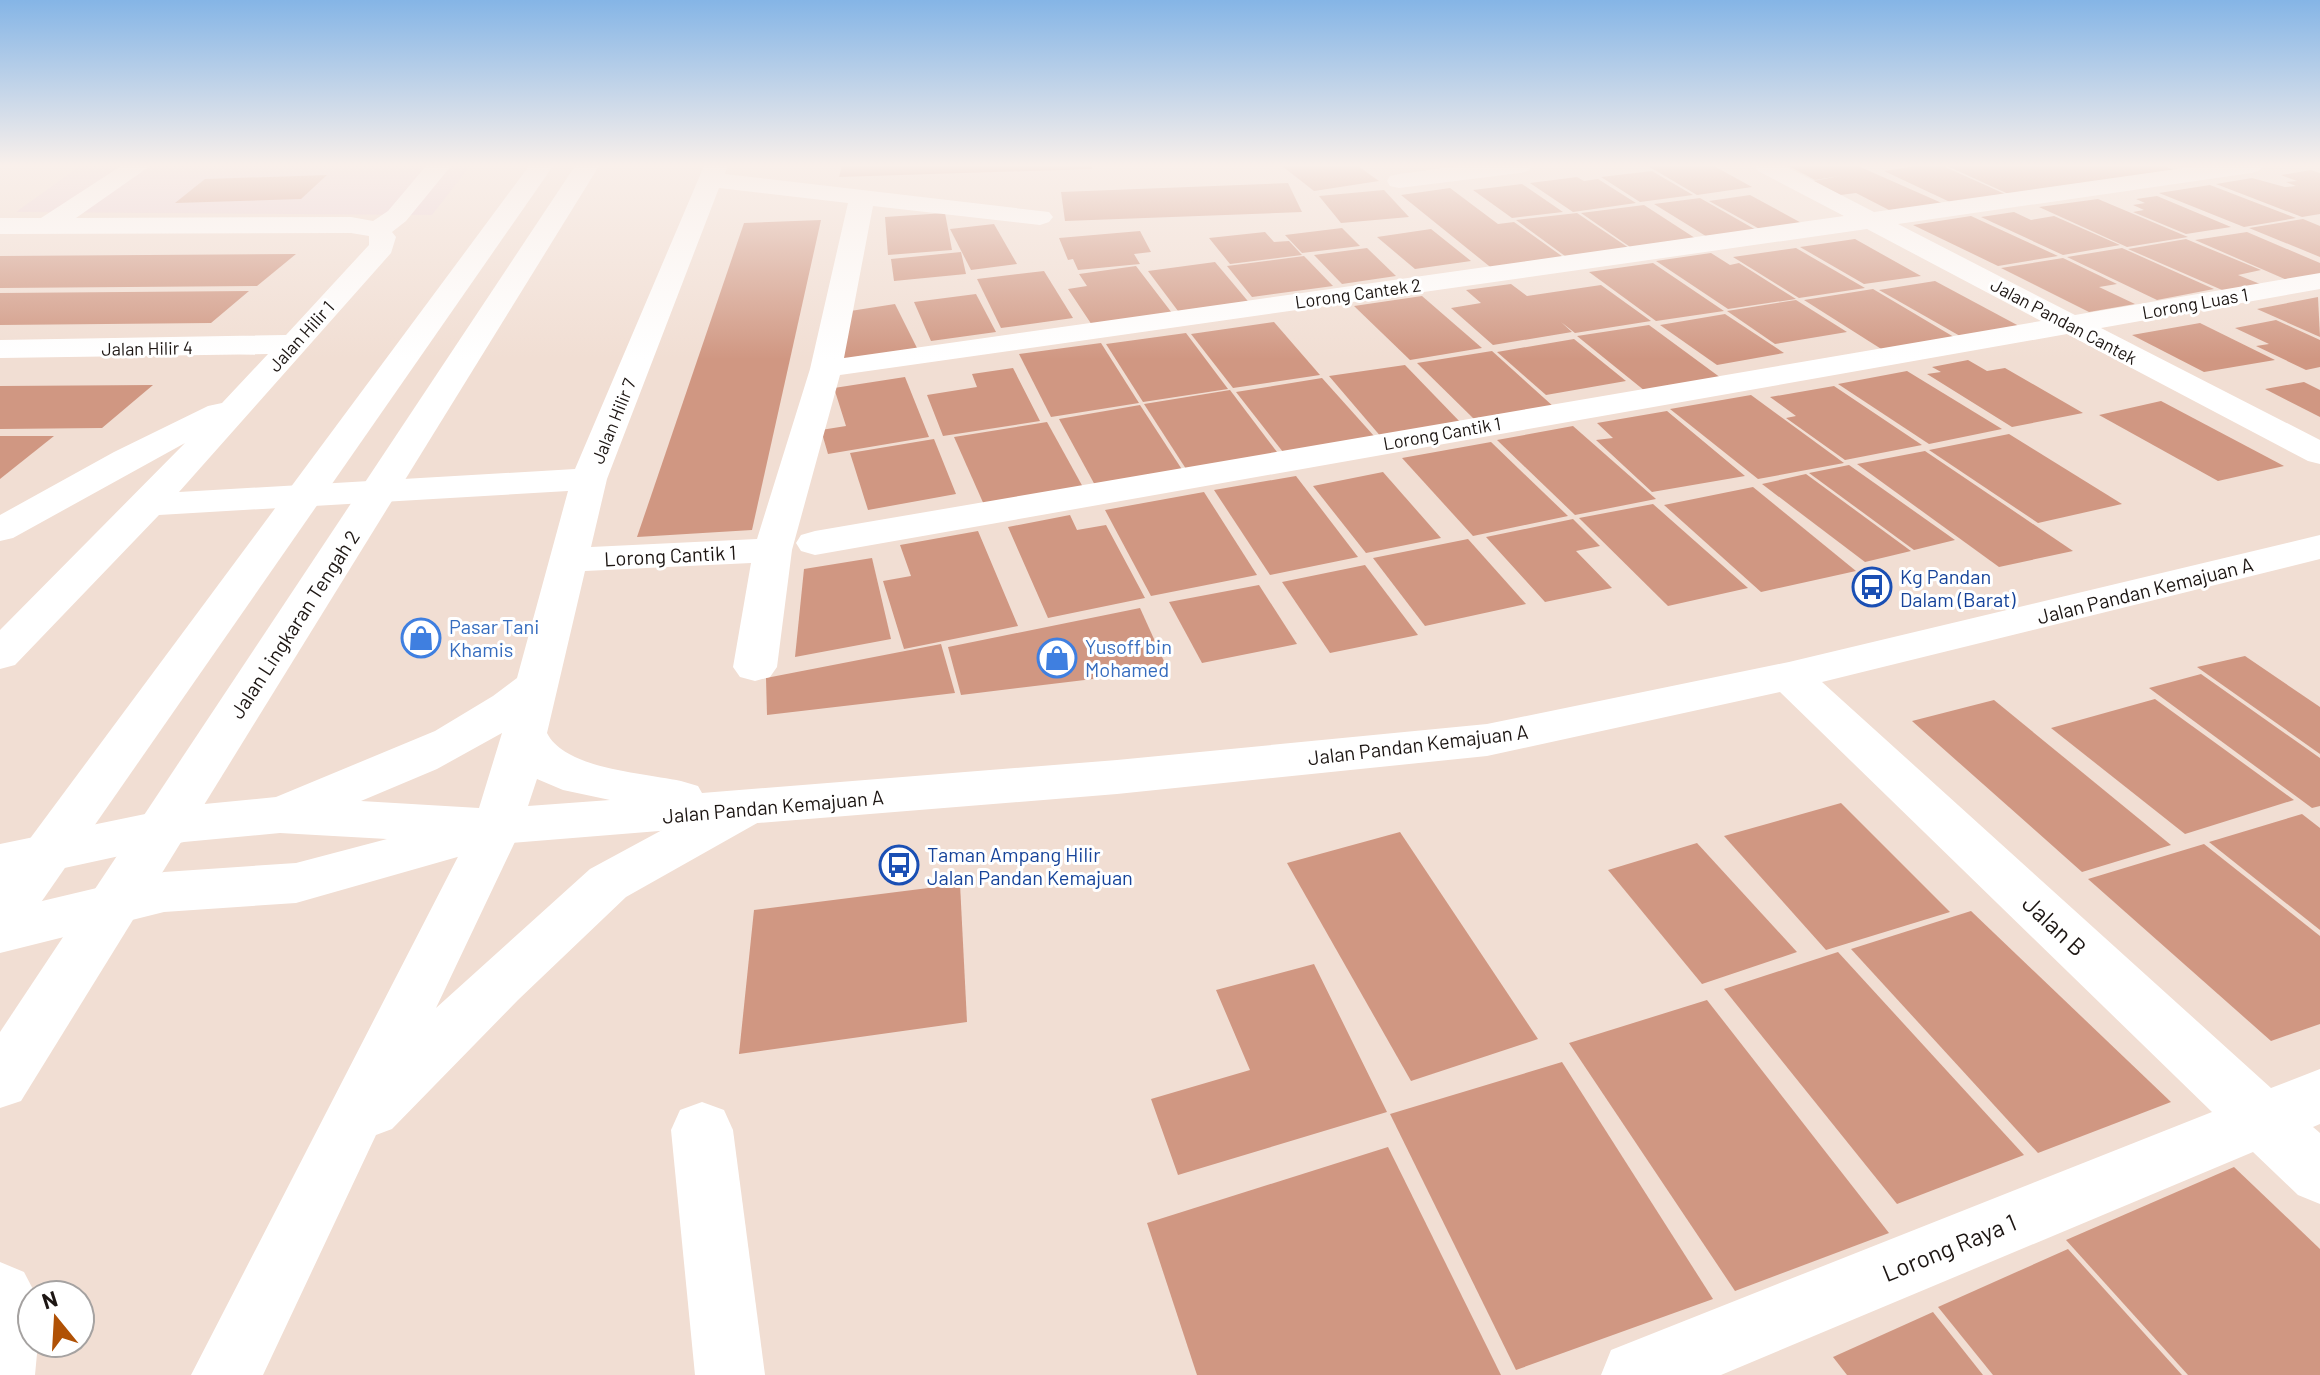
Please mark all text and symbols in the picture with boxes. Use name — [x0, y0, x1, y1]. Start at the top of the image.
street label: Lorong Cantek 2 — [1294, 273, 1422, 313]
street label: Jalan Pandan Cantek — [1987, 273, 2141, 369]
street label: Lorong Luas 1 — [2140, 283, 2250, 323]
street label: Jalan Hilir 1 — [263, 296, 339, 376]
street label: Jalan Hilir 4 — [101, 336, 193, 360]
street label: Jalan Hilir 7 — [586, 375, 640, 467]
street label: Lorong Cantik 1 — [1381, 412, 1503, 454]
street label: Jalan Lingkaran Tengah 2 — [224, 525, 364, 723]
street label: Lorong Cantik 1 — [603, 540, 737, 570]
street label: Jalan Pandan Kemajuan A — [2034, 551, 2256, 629]
place label: Kg Pandan Dalam (Barat) — [1900, 564, 2016, 611]
bus stop icon: Kg Pandan Dalam (Barat) — [1851, 566, 1893, 608]
place label: Pasar Tani Khamis — [449, 614, 539, 661]
shop icon: Pasar Tani Khamis — [400, 617, 442, 659]
place label: Yusoff bin Mohamed — [1085, 634, 1172, 681]
shop icon: Yusoff bin Mohamed — [1036, 637, 1078, 679]
street label: Jalan Pandan Kemajuan A — [1306, 719, 1530, 769]
street label: Jalan Pandan Kemajuan A — [661, 784, 885, 828]
place label: Taman Ampang Hilir Jalan Pandan Kemajuan — [927, 842, 1133, 889]
bus stop icon: Taman Ampang Hilir Jalan Pandan Kemajuan — [878, 844, 920, 886]
street label: Jalan B — [2017, 888, 2093, 962]
street label: Lorong Raya 1 — [1878, 1207, 2020, 1287]
north arrow — [16, 1279, 96, 1359]
text: N — [39, 1284, 60, 1314]

